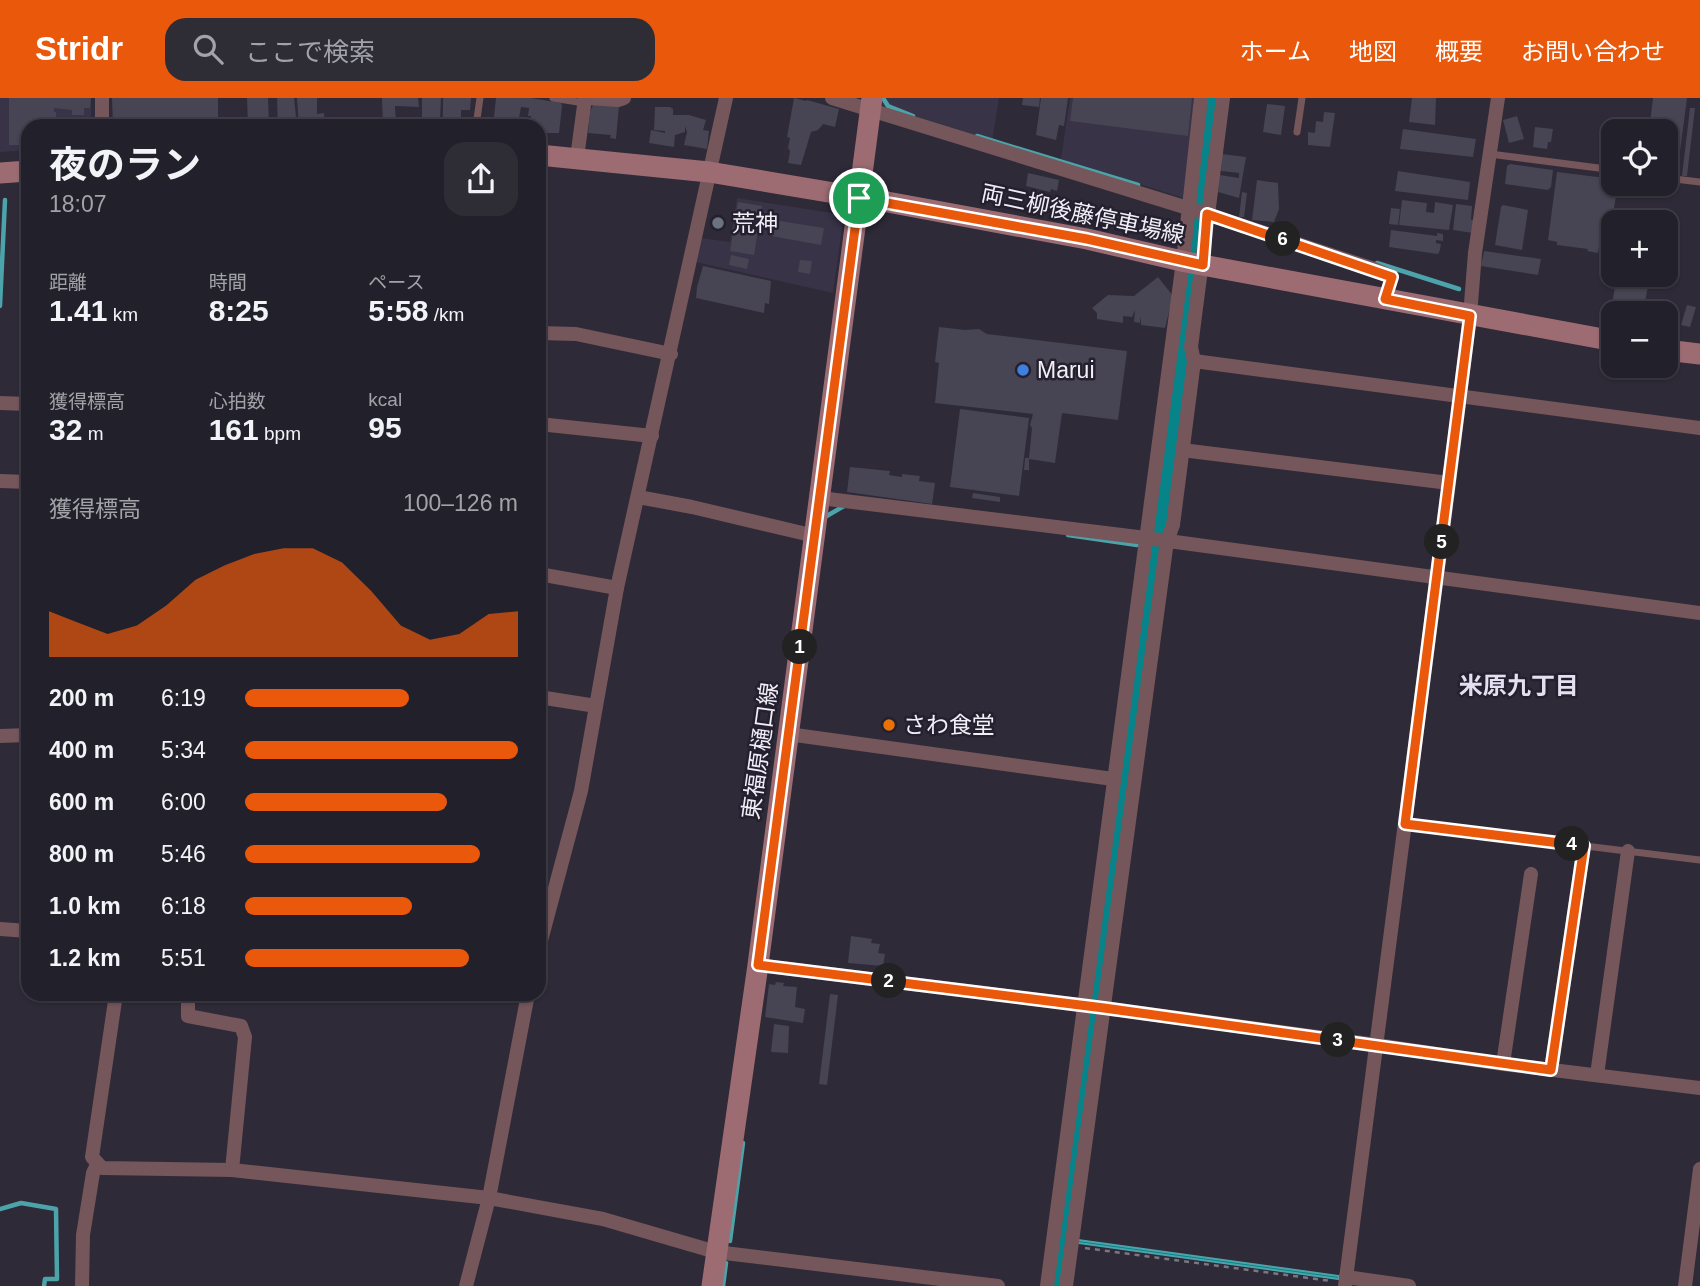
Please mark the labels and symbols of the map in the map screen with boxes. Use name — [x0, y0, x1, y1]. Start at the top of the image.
pin — [829, 168, 889, 228]
street label: 両三柳後藤停車場線 — [979, 180, 1187, 248]
place label: 荒神 — [732, 210, 778, 236]
marker: 荒神 — [710, 215, 726, 231]
pin: 6 — [1266, 222, 1300, 256]
place label: Marui — [1037, 357, 1095, 383]
marker: Marui — [1015, 362, 1031, 378]
pin: 5 — [1424, 524, 1460, 560]
pin: 1 — [782, 630, 818, 664]
district label: 米原九丁目 — [1459, 672, 1579, 699]
street label: 東福原樋口線 — [738, 681, 782, 821]
place label: さわ食堂 — [903, 712, 995, 738]
marker: さわ食堂 — [881, 717, 897, 733]
pin: 4 — [1554, 826, 1590, 862]
pin: 2 — [872, 964, 906, 998]
pin: 3 — [1320, 1023, 1356, 1058]

